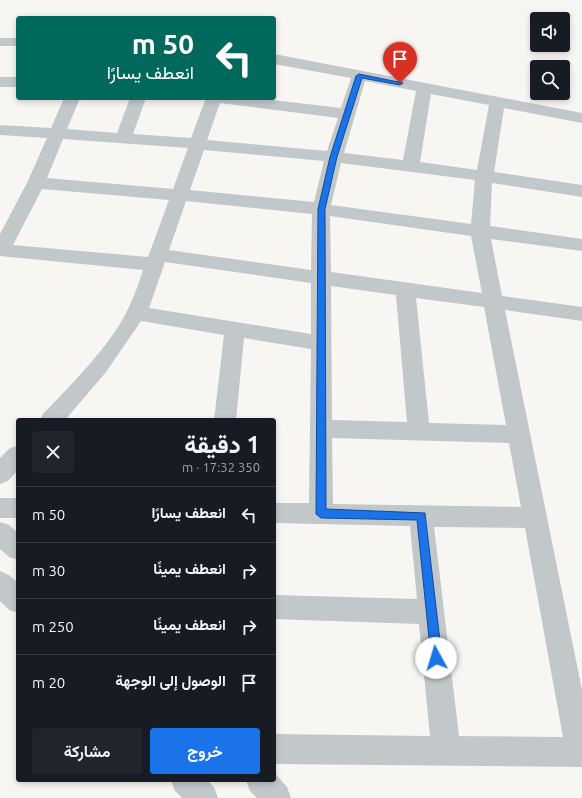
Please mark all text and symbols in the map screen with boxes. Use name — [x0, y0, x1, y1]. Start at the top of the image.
map controls — [530, 12, 570, 100]
button: sound — [530, 12, 570, 52]
text: 50 m — [132, 28, 194, 59]
icon: left — [208, 32, 260, 84]
pin — [383, 42, 417, 83]
icon: arrive — [389, 48, 411, 70]
button: search — [530, 60, 570, 100]
text: انعطف يسارًا — [107, 62, 194, 82]
button: close — [32, 431, 74, 473]
text: 1 دقيقة — [184, 431, 260, 458]
text: 350 m · 17:32 — [182, 460, 260, 474]
text: انعطف يسارًا — [151, 504, 226, 521]
icon: left — [238, 504, 260, 526]
text: 50 m — [32, 506, 65, 523]
text: انعطف يمينًا — [153, 560, 226, 577]
icon: right — [238, 560, 260, 582]
text: 30 m — [32, 562, 65, 579]
text: انعطف يمينًا — [153, 616, 226, 633]
icon: right — [238, 616, 260, 638]
text: 250 m — [32, 618, 74, 635]
position arrow — [415, 637, 457, 679]
text: الوصول إلى الوجهة — [115, 672, 226, 689]
icon: arrive — [238, 672, 260, 694]
text: 20 m — [32, 674, 65, 691]
button: مشاركة — [32, 728, 142, 774]
button: خروج — [150, 728, 260, 774]

